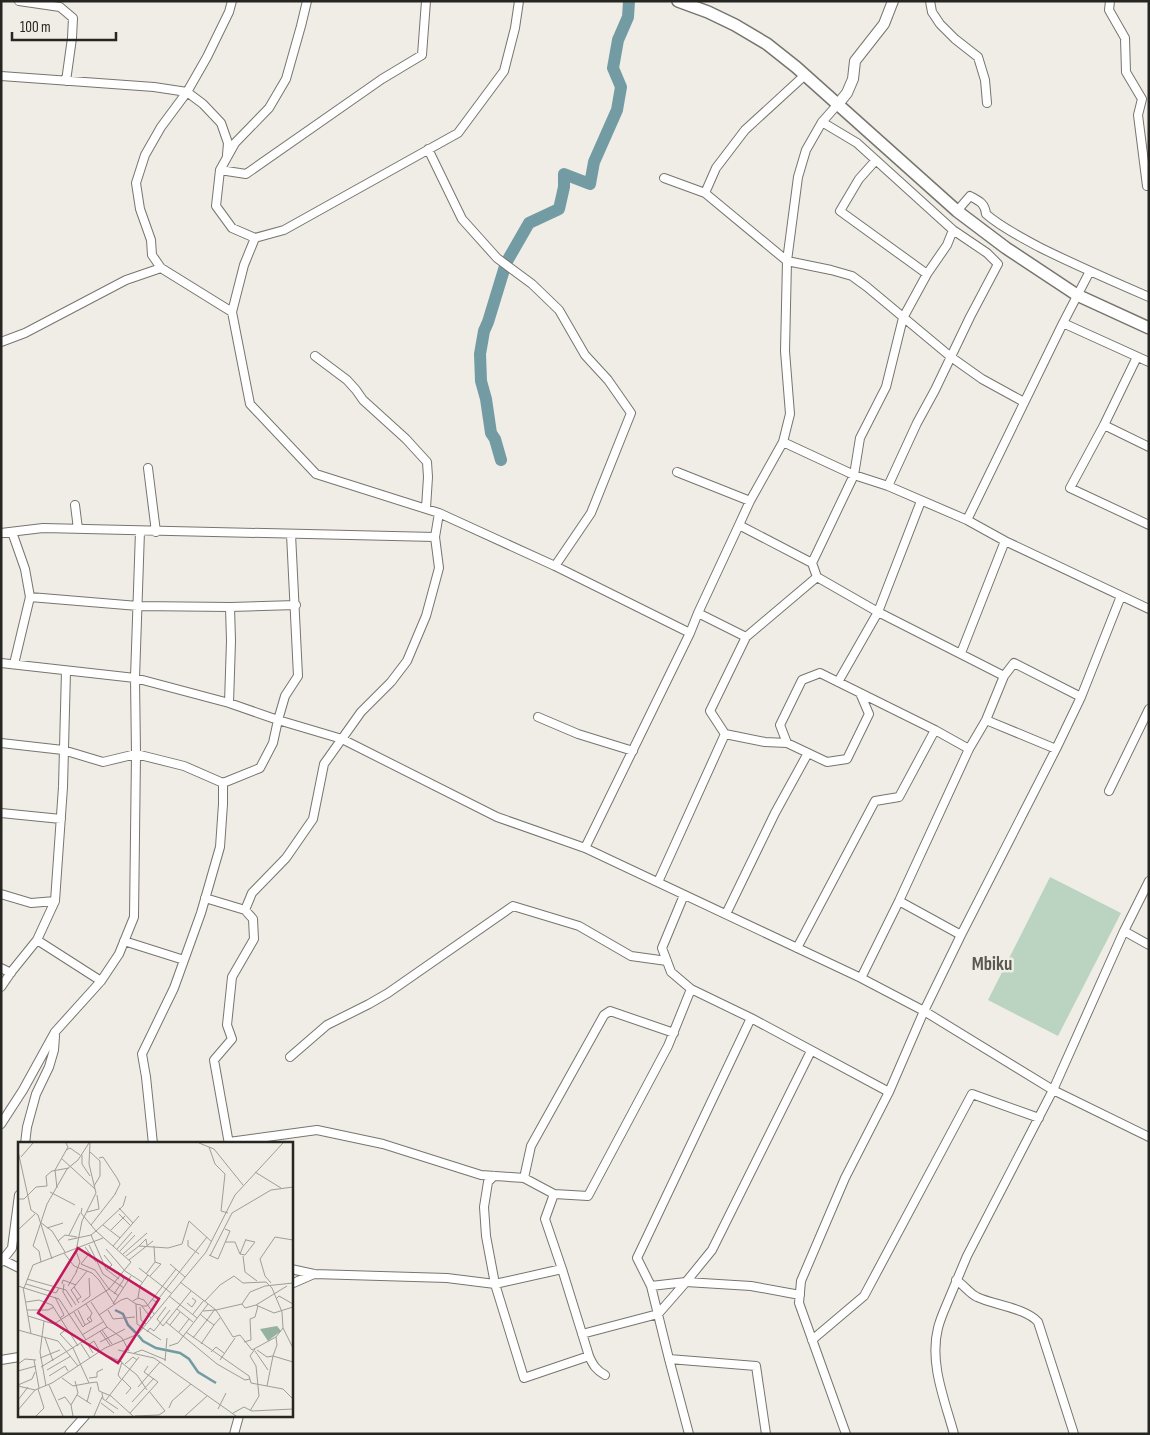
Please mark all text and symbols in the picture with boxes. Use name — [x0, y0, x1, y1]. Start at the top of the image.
scale bar — [12, 10, 116, 42]
text: 100 m — [20, 18, 51, 37]
district label: Mbiku — [972, 953, 1012, 976]
inset map — [18, 1142, 292, 1418]

